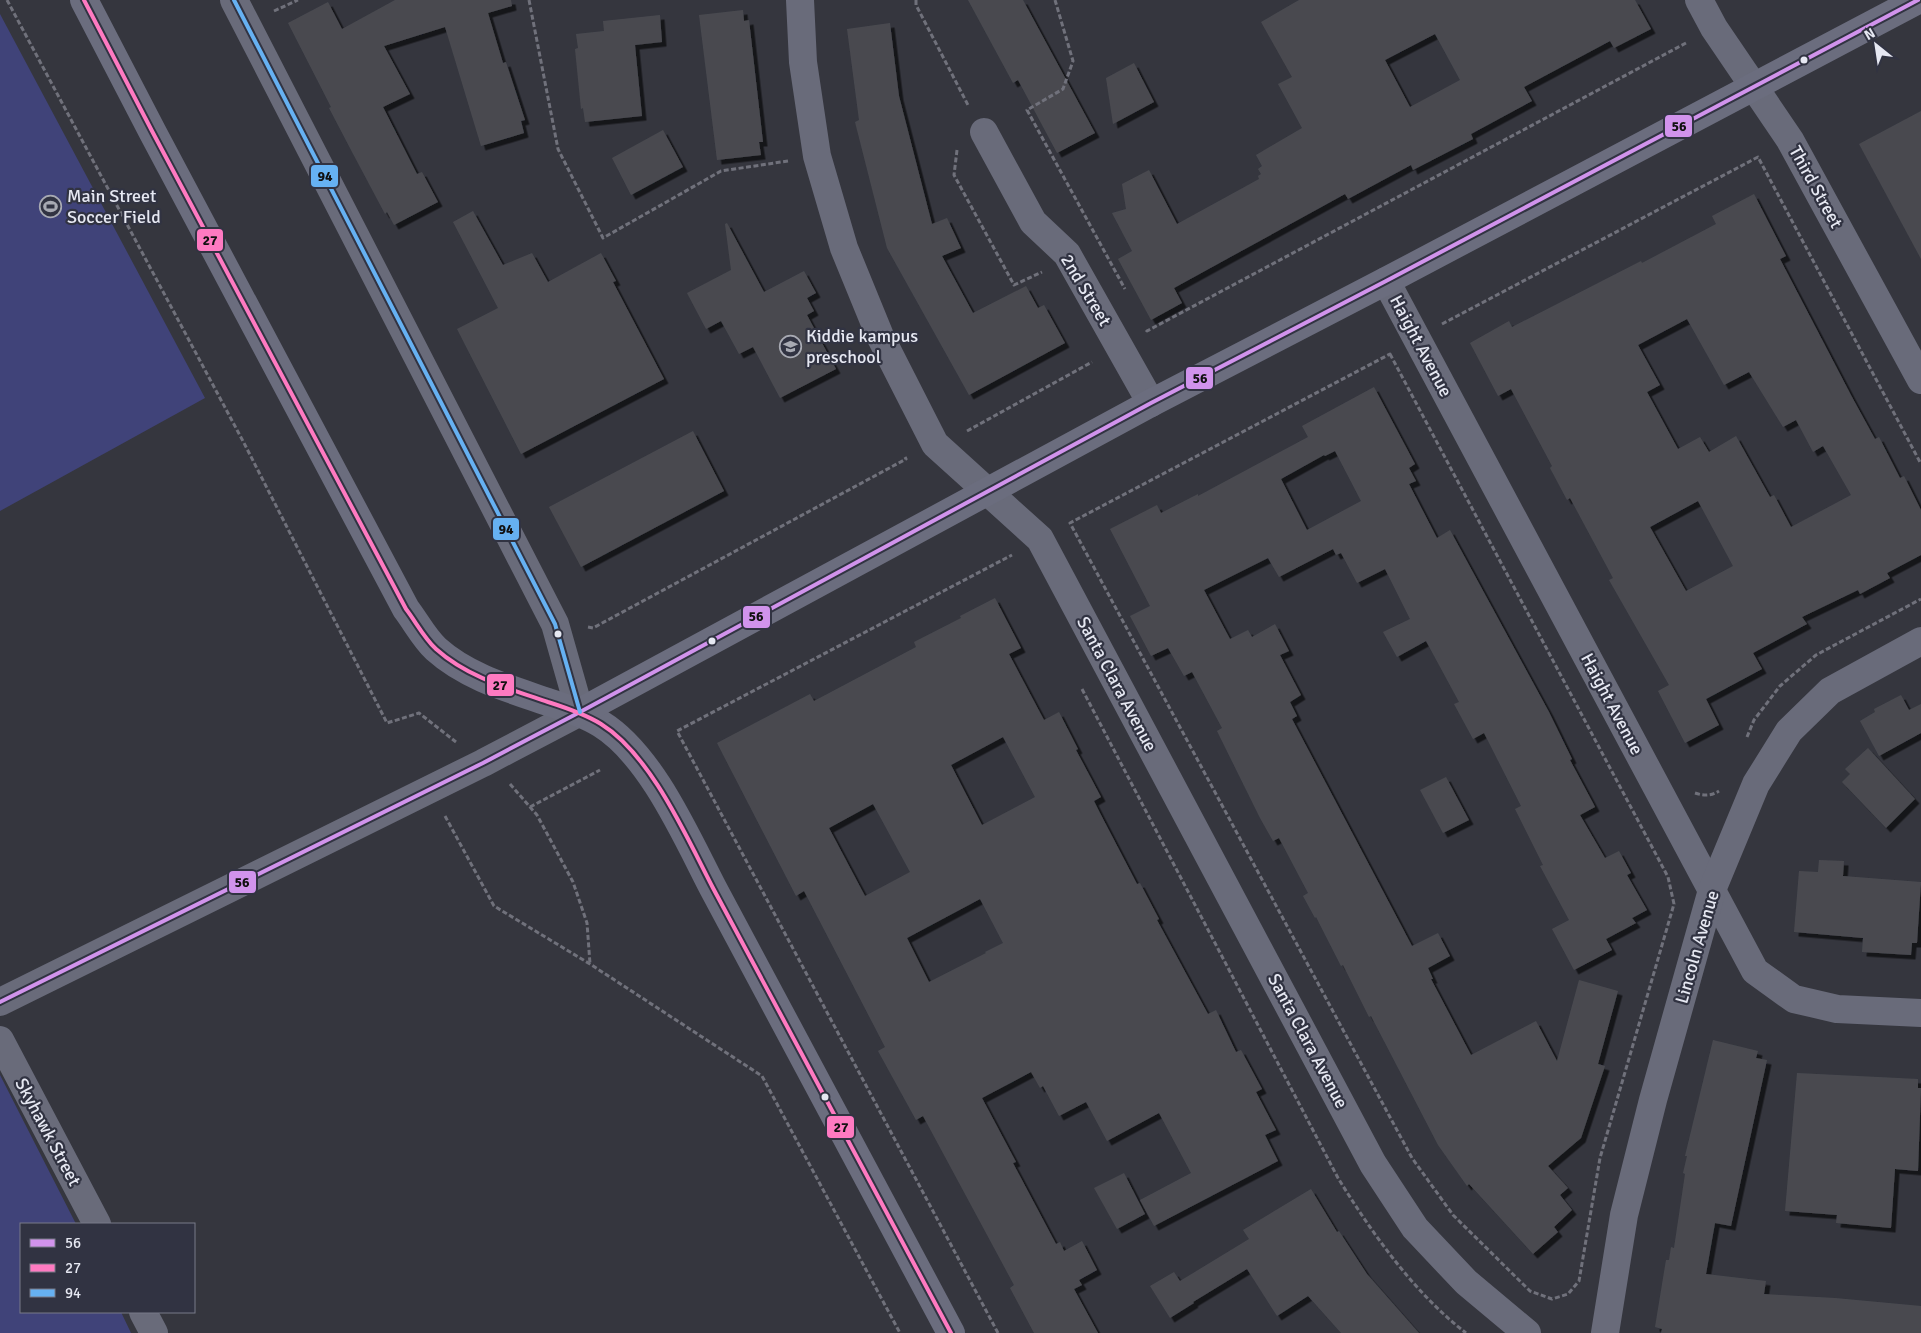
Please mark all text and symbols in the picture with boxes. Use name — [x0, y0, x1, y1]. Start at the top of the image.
north arrow — [1851, 20, 1901, 70]
text: N — [1861, 24, 1878, 44]
unlabelled marker — [1799, 55, 1809, 65]
line badge: 56 — [1664, 114, 1693, 138]
text: 56 — [1671, 118, 1687, 135]
street label: Third Street — [1784, 142, 1848, 232]
line badge: 94 — [310, 164, 339, 188]
text: 94 — [317, 168, 333, 185]
place label: Main Street Soccer Field — [67, 185, 161, 228]
sports icon: Main Street Soccer Field — [39, 194, 63, 218]
line badge: 27 — [196, 228, 224, 252]
text: 27 — [202, 232, 218, 249]
street label: 2nd Street — [1056, 250, 1116, 330]
street label: Haight Avenue — [1385, 291, 1457, 401]
place label: Kiddie kampus preschool — [806, 325, 918, 368]
school or university icon: Kiddie kampus preschool — [778, 334, 802, 358]
line badge: 56 — [1185, 366, 1214, 390]
text: 56 — [1192, 370, 1208, 387]
line badge: 94 — [492, 517, 520, 541]
text: 94 — [498, 521, 514, 538]
line badge: 56 — [742, 605, 771, 629]
text: 56 — [748, 608, 764, 625]
street label: Santa Clara Avenue — [1072, 613, 1162, 755]
unlabelled marker — [553, 629, 563, 639]
unlabelled marker — [707, 636, 717, 646]
street label: Haight Avenue — [1576, 649, 1648, 759]
line badge: 27 — [486, 673, 515, 697]
text: 27 — [492, 677, 508, 694]
line badge: 56 — [228, 870, 257, 894]
text: 56 — [234, 874, 250, 891]
street label: Lincoln Avenue — [1670, 888, 1724, 1006]
street label: Santa Clara Avenue — [1263, 970, 1353, 1112]
street label: Skyhawk Street — [10, 1074, 86, 1190]
unlabelled marker — [820, 1092, 830, 1102]
line badge: 27 — [826, 1115, 855, 1139]
text: 27 — [833, 1119, 849, 1136]
legend — [20, 1223, 195, 1313]
text: 56 — [65, 1234, 81, 1252]
text: 27 — [65, 1259, 81, 1277]
text: 94 — [65, 1284, 81, 1302]

